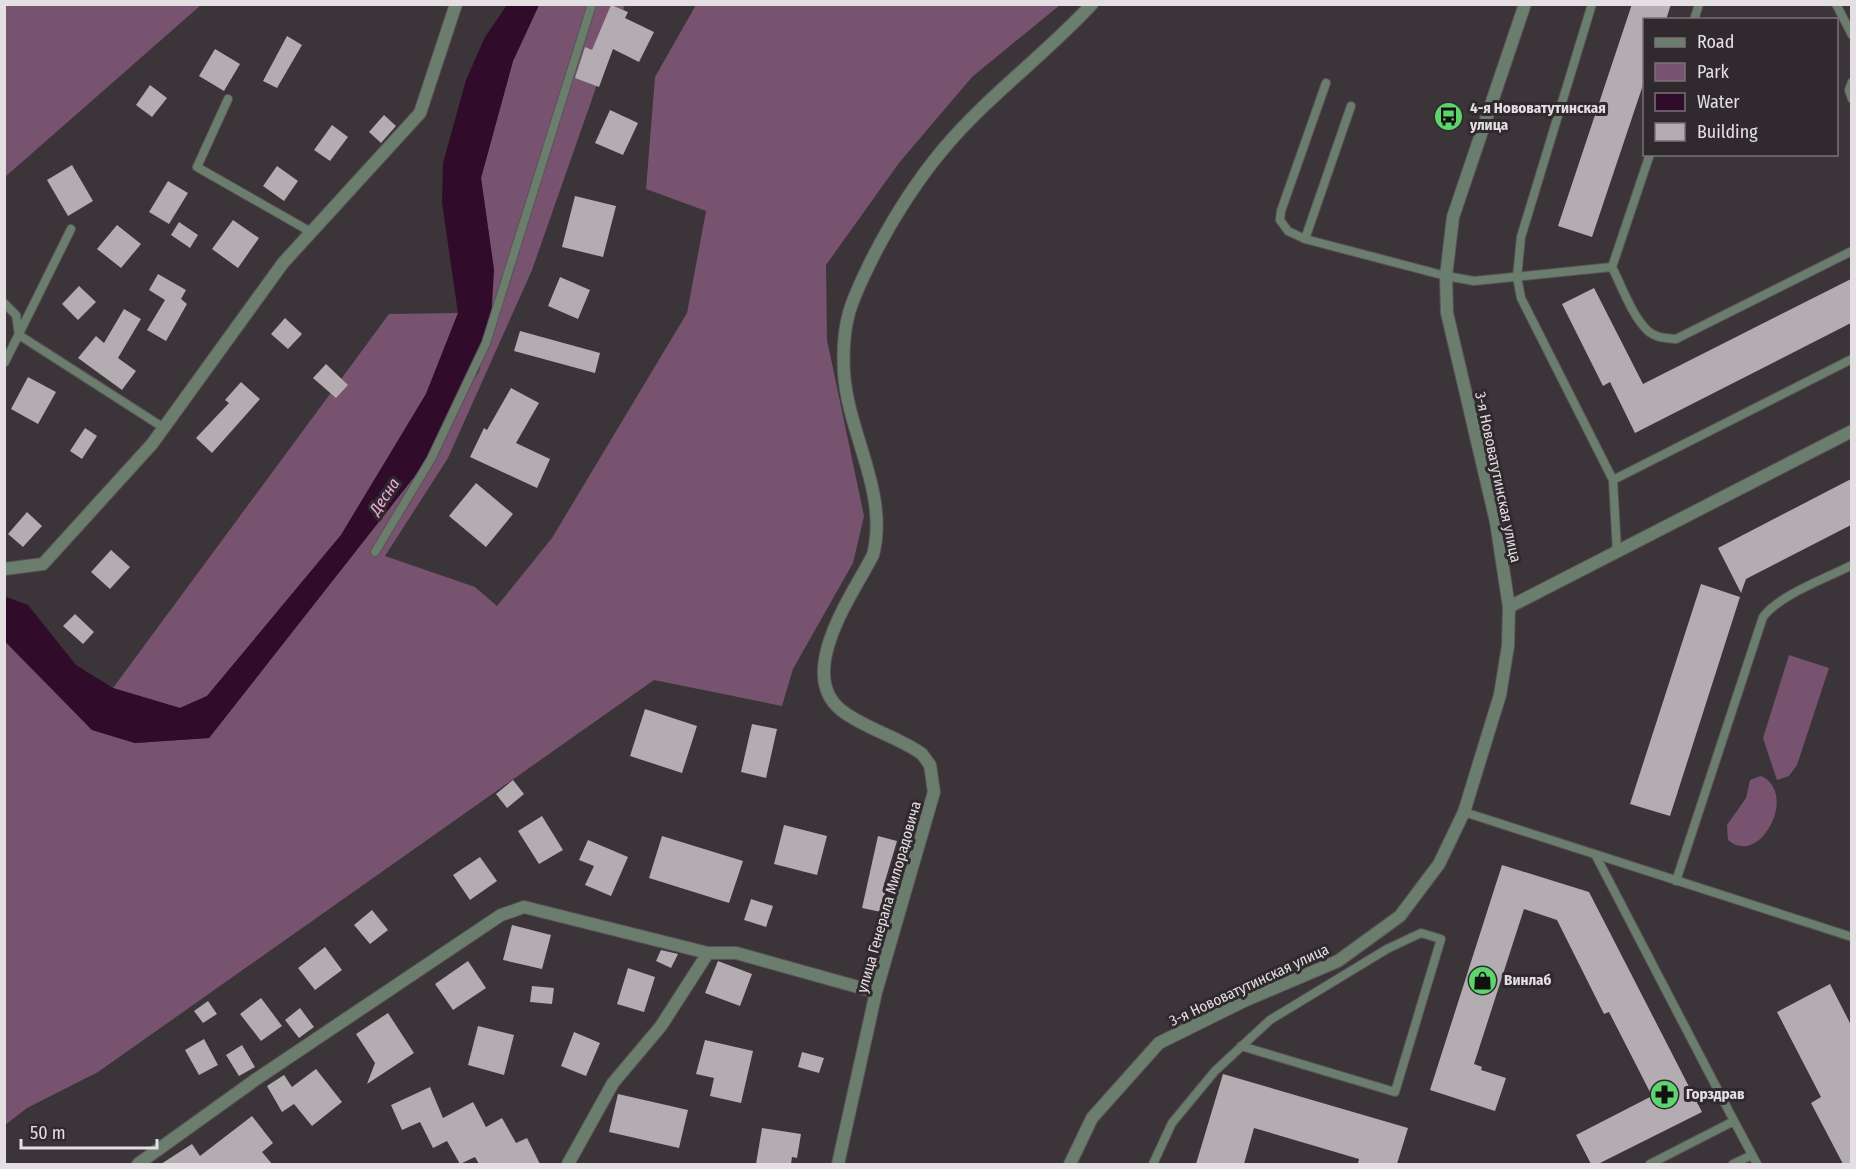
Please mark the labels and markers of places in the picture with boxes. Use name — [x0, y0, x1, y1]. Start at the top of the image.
place label: 4-я Нововатутинская улица — [1469, 99, 1606, 134]
bus stop icon: 4-я Нововатутинская улица — [1433, 101, 1465, 133]
shop icon: Винлаб — [1467, 964, 1499, 996]
place label: Винлаб — [1504, 971, 1552, 989]
pharmacy icon: Горздрав — [1649, 1078, 1681, 1110]
place label: Горздрав — [1686, 1085, 1745, 1103]

